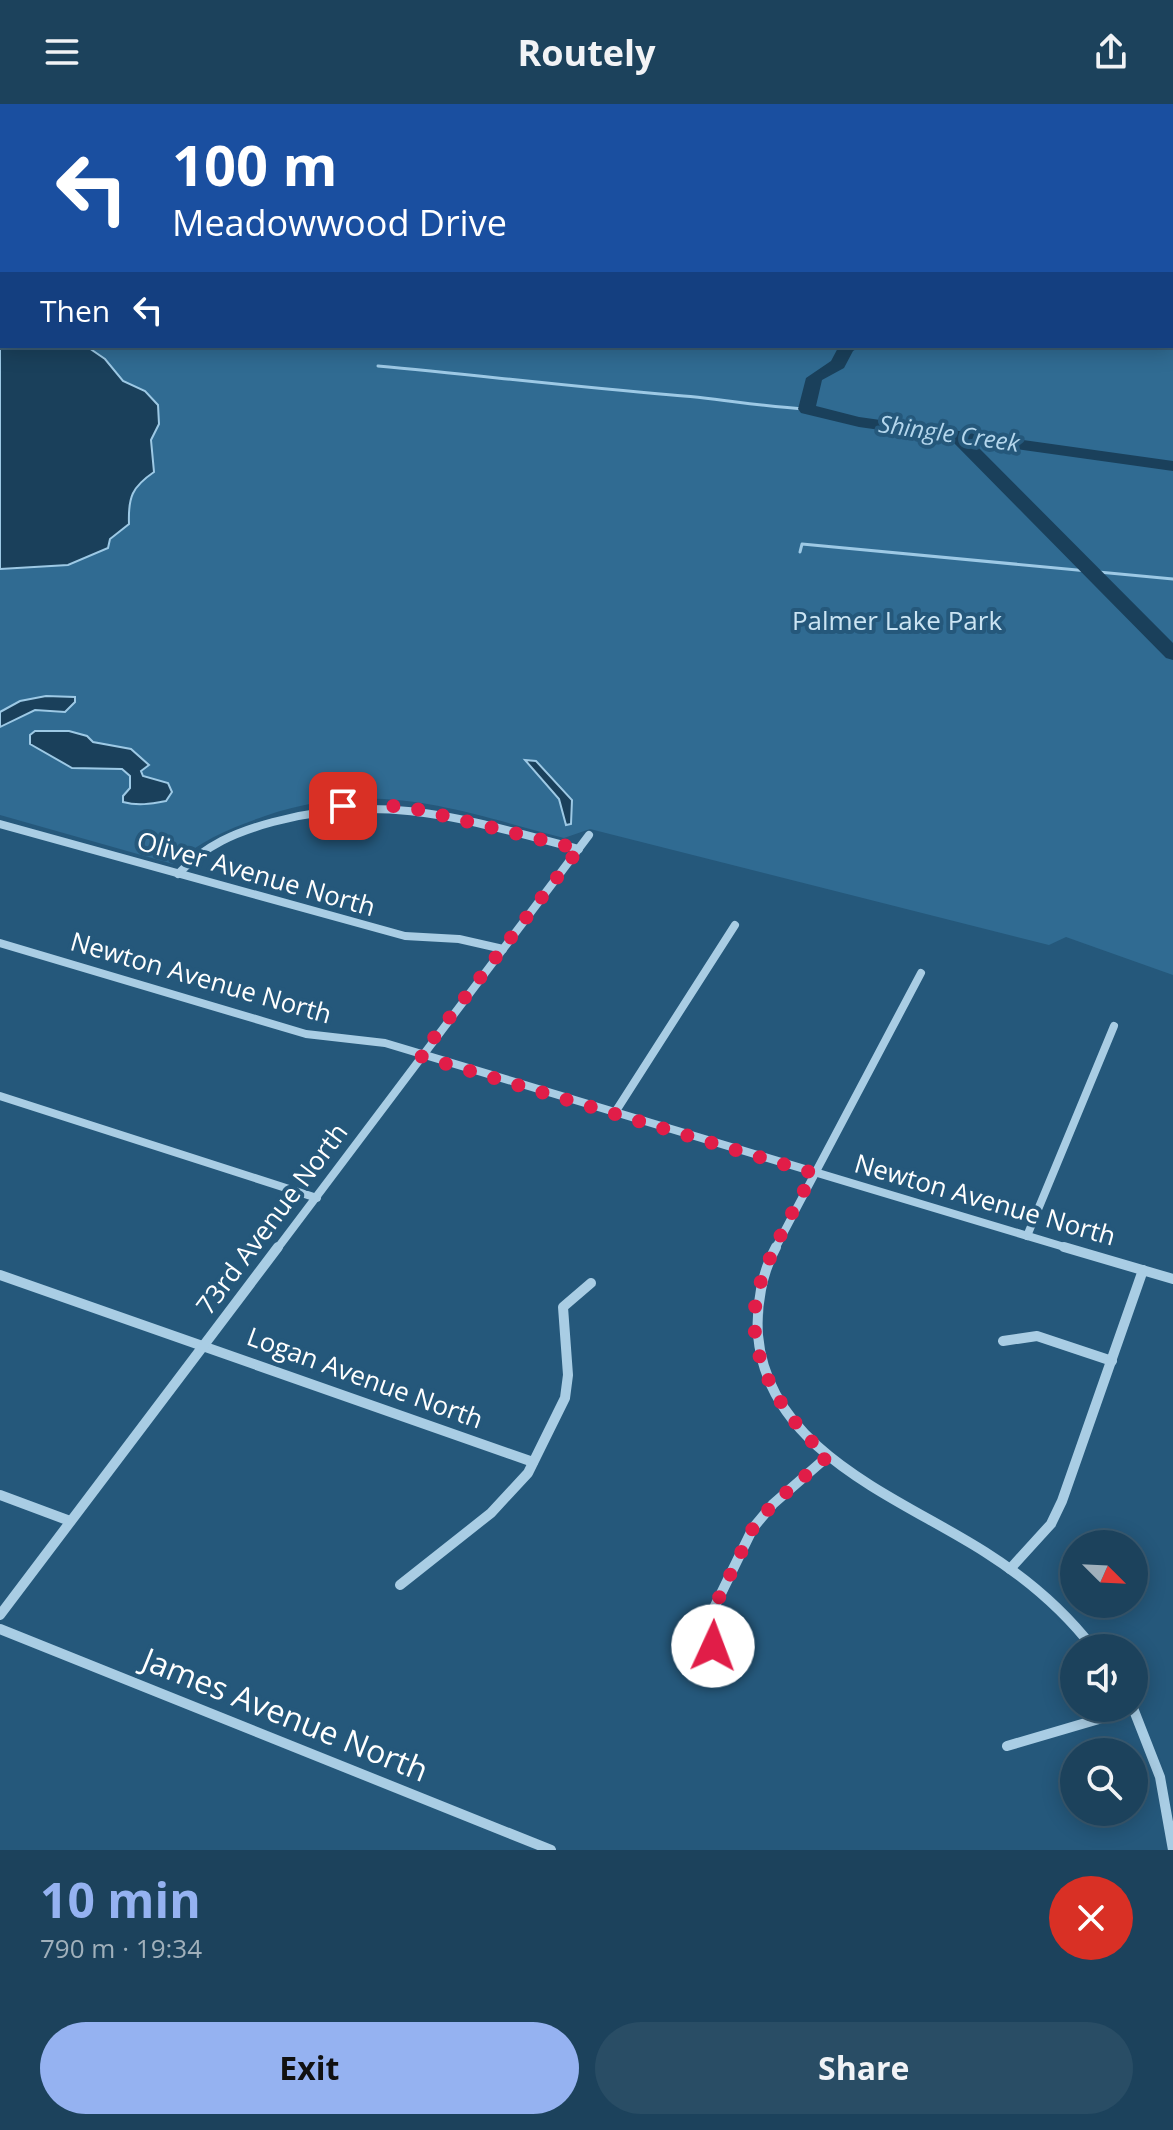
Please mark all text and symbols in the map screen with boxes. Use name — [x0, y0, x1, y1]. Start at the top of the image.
text: Routely — [517, 28, 656, 77]
icon: menu — [40, 30, 84, 74]
icon: share — [1089, 30, 1133, 74]
text: 100 m — [172, 126, 338, 202]
icon: left — [40, 136, 144, 240]
text: Meadowwood Drive — [172, 198, 507, 247]
icon: left — [126, 288, 170, 332]
text: Then — [40, 290, 110, 331]
water label: Shingle Creek — [877, 406, 1023, 459]
park label: Palmer Lake Park — [792, 602, 1002, 638]
pin — [309, 772, 377, 840]
icon: arrive — [321, 784, 365, 828]
street label: Oliver Avenue North — [133, 822, 380, 924]
street label: Newton Avenue North — [66, 922, 336, 1032]
street label: 73rd Avenue North — [187, 1115, 355, 1322]
street label: Newton Avenue North — [850, 1144, 1120, 1254]
street label: Logan Avenue North — [242, 1318, 488, 1437]
north arrow — [1060, 1530, 1148, 1618]
map controls — [1060, 1530, 1148, 1826]
position arrow — [671, 1604, 755, 1688]
button: sound — [1060, 1634, 1148, 1722]
street label: James Avenue North — [133, 1635, 435, 1791]
button: search — [1060, 1738, 1148, 1826]
text: 10 min — [40, 1867, 201, 1932]
button: close — [1049, 1876, 1133, 1960]
text: 790 m · 19:34 — [40, 1930, 202, 1966]
button: Exit — [40, 2022, 579, 2114]
button: Share — [595, 2022, 1133, 2114]

